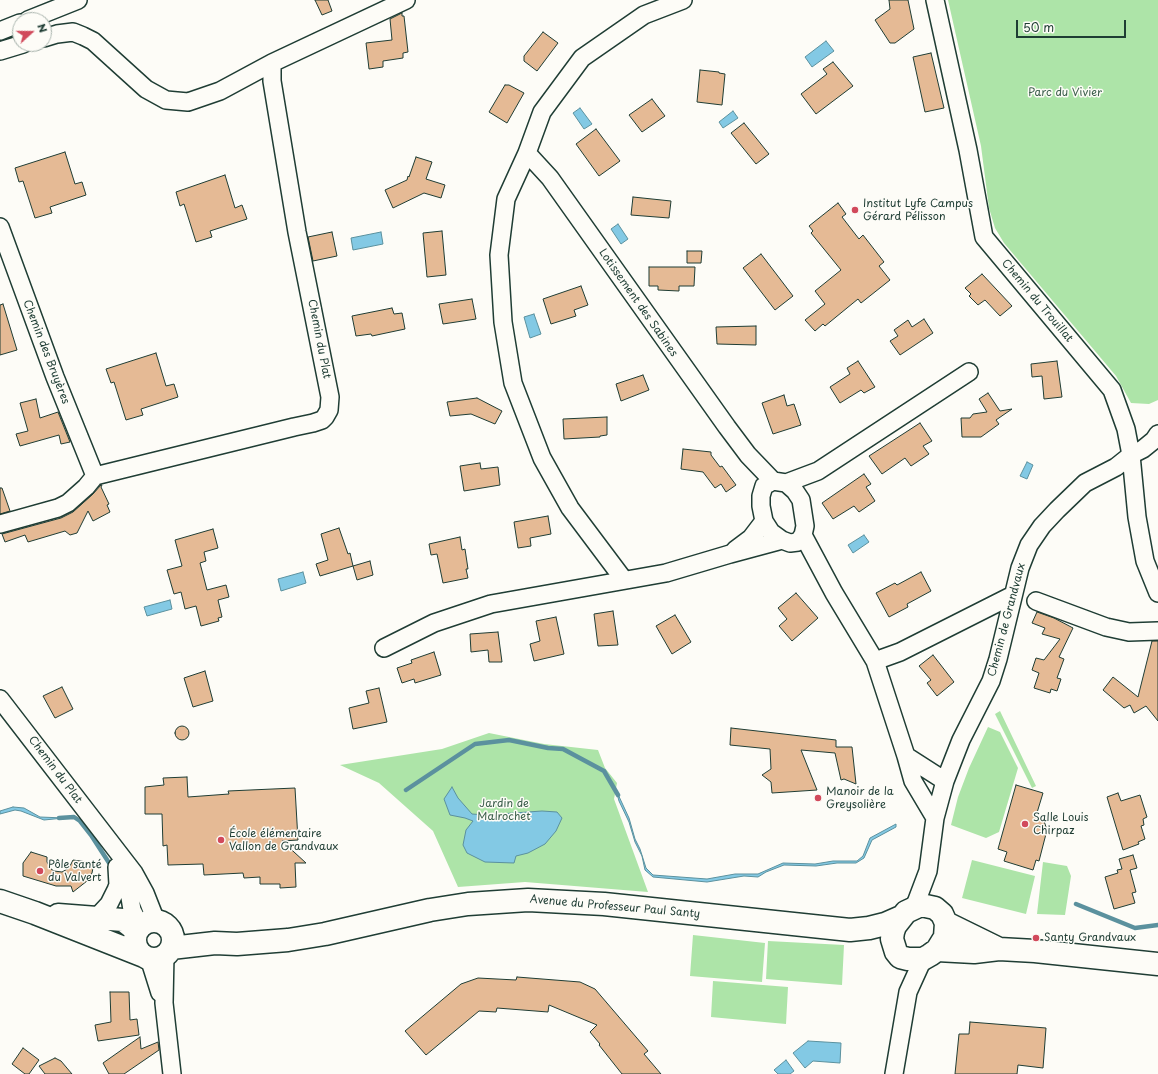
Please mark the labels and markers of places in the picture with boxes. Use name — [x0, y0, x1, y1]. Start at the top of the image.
place label: Institut Lyfe Campus Gérard Pélisson — [863, 197, 973, 223]
marker: Institut Lyfe Campus Gérard Pélisson — [850, 205, 860, 215]
place label: Manoir de la Greysolière — [826, 785, 894, 811]
marker: Manoir de la Greysolière — [813, 793, 823, 803]
place label: Salle Louis Chirpaz — [1033, 811, 1089, 837]
marker: Salle Louis Chirpaz — [1020, 819, 1030, 829]
place label: École élémentaire Vallon de Grandvaux — [229, 827, 338, 853]
marker: École élémentaire Vallon de Grandvaux — [216, 835, 226, 845]
place label: Pôle santé du Valvert — [48, 858, 102, 884]
marker: Pôle santé du Valvert — [35, 866, 45, 876]
place label: Santy Grandvaux — [1044, 931, 1136, 945]
marker: Santy Grandvaux — [1031, 933, 1041, 943]

